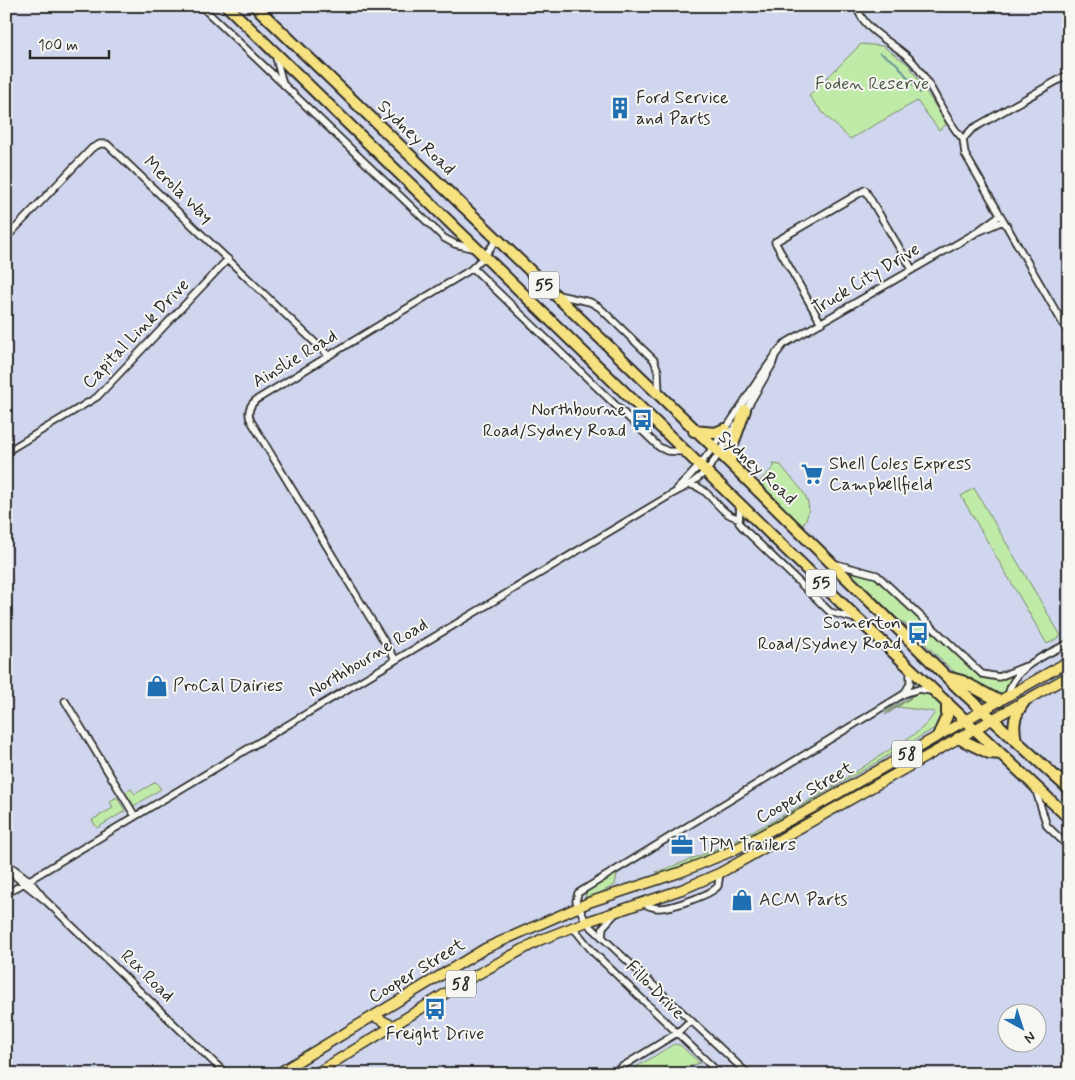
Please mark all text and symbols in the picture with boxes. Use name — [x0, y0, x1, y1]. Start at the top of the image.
scale bar — [30, 28, 109, 60]
text: 100 m — [38, 36, 78, 56]
park label: Foden Reserve — [815, 72, 929, 96]
place label: Ford Service and Parts — [636, 86, 728, 131]
street label: Sydney Road — [372, 95, 460, 181]
building icon: Ford Service and Parts — [607, 95, 633, 121]
street label: Merola Way — [138, 151, 218, 229]
street label: Truck City Drive — [808, 237, 924, 321]
road number: 55 — [529, 272, 559, 298]
street label: Capital Link Drive — [77, 274, 195, 394]
street label: Ainslie Road — [248, 324, 342, 394]
place label: Northbourne Road/Sydney Road — [483, 398, 626, 443]
bus stop icon: Northbourne Road/Sydney Road — [629, 407, 655, 433]
street label: Sydney Road — [713, 425, 801, 511]
place label: Shell Coles Express Campbellfield — [829, 452, 971, 497]
supermarket icon: Shell Coles Express Campbellfield — [799, 461, 825, 487]
road number: 55 — [806, 570, 836, 596]
place label: Somerton Road/Sydney Road — [758, 611, 901, 656]
street label: Northbourne Road — [304, 613, 432, 703]
bus stop icon: Somerton Road/Sydney Road — [905, 620, 931, 646]
shop icon: ProCal Dairies — [144, 673, 170, 699]
place label: ProCal Dairies — [173, 674, 283, 698]
road number: 58 — [892, 741, 922, 768]
street label: Cooper Street — [752, 756, 859, 830]
office icon: TPM Trailers — [669, 832, 695, 858]
place label: TPM Trailers — [699, 833, 796, 857]
shop icon: ACM Parts — [729, 887, 755, 913]
place label: ACM Parts — [759, 888, 847, 912]
street label: Cooper Street — [364, 933, 470, 1009]
street label: Rex Road — [115, 944, 179, 1008]
street label: Fillo Drive — [620, 955, 690, 1025]
road number: 58 — [446, 971, 476, 998]
bus stop icon: Freight Drive — [422, 996, 448, 1022]
north arrow — [998, 1002, 1048, 1052]
place label: Freight Drive — [386, 1022, 484, 1046]
text: N — [1020, 1027, 1039, 1047]

